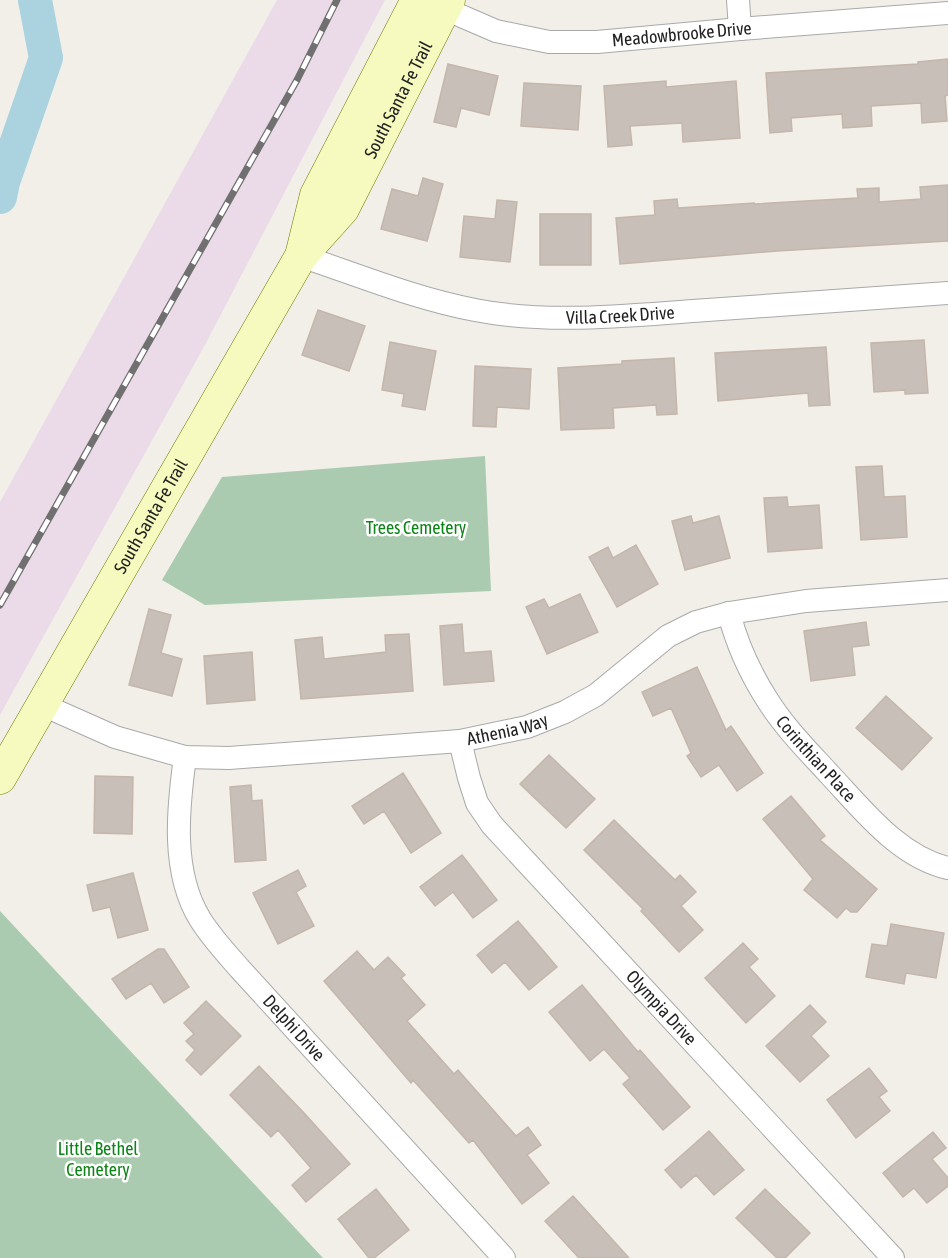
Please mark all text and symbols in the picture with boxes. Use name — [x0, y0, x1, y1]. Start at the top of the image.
street label: Meadowbrooke Drive — [611, 17, 752, 51]
street label: South Santa Fe Trail — [360, 37, 436, 162]
street label: Villa Creek Drive — [566, 301, 675, 328]
street label: South Santa Fe Trail — [109, 455, 192, 577]
park label: Trees Cemetery — [366, 517, 466, 538]
street label: Athenia Way — [465, 709, 551, 749]
street label: Corinthian Place — [772, 711, 860, 806]
street label: Olympia Drive — [622, 966, 701, 1049]
street label: Delphi Drive — [259, 990, 330, 1065]
park label: Little Bethel Cemetery — [58, 1138, 138, 1180]

